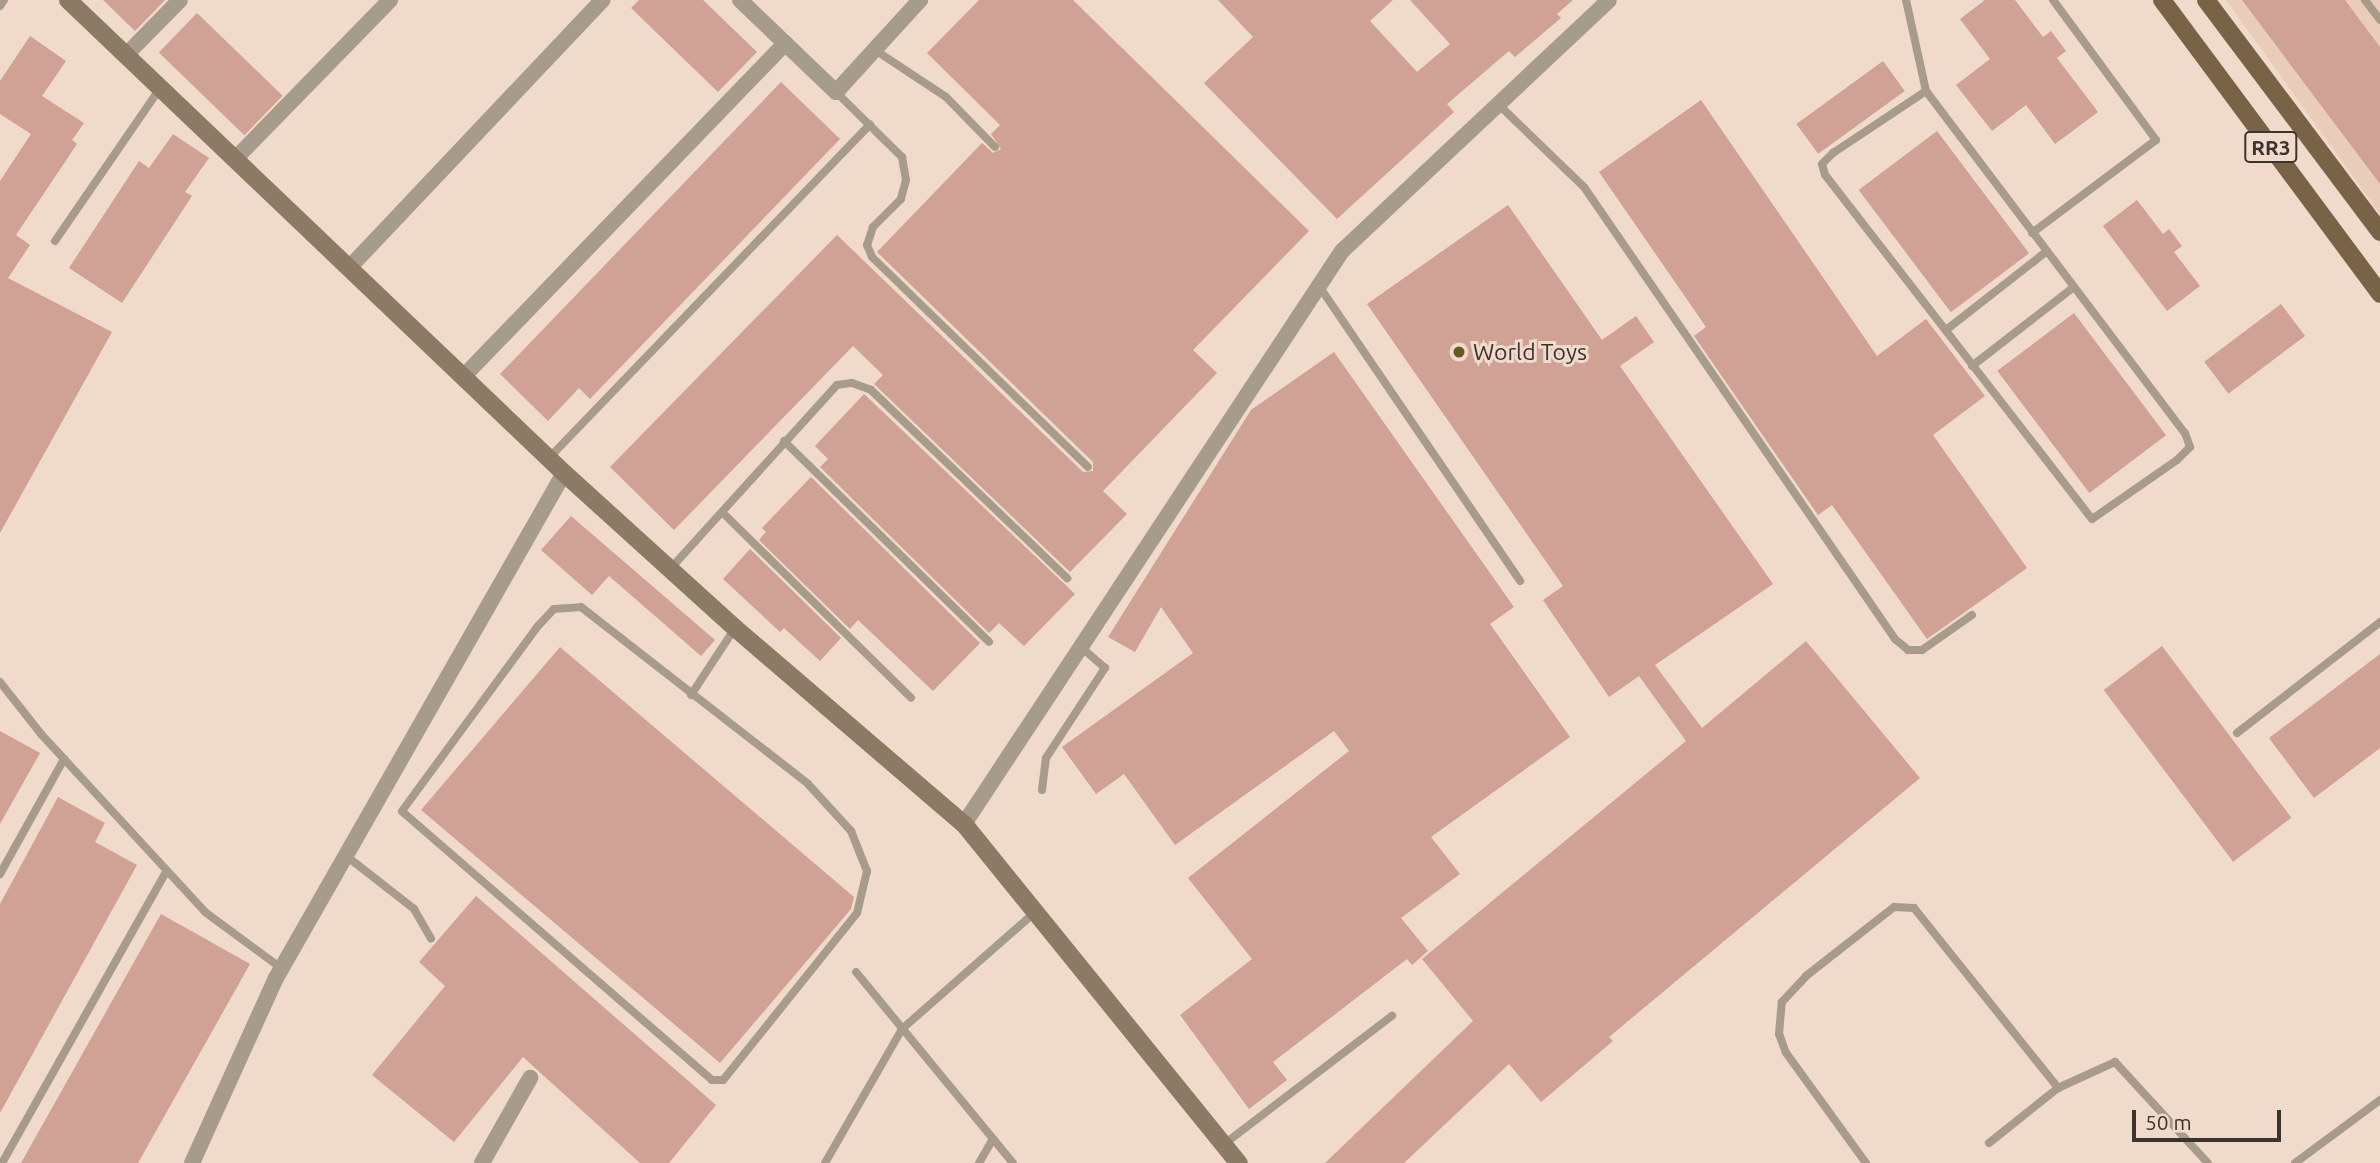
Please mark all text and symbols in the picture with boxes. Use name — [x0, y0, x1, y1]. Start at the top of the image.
road number: RR3 — [2243, 130, 2299, 164]
place label: World Toys — [1473, 338, 1587, 366]
marker: World Toys — [1451, 344, 1467, 360]
scale bar — [2135, 1096, 2284, 1140]
text: 50 m — [2145, 1110, 2192, 1134]

